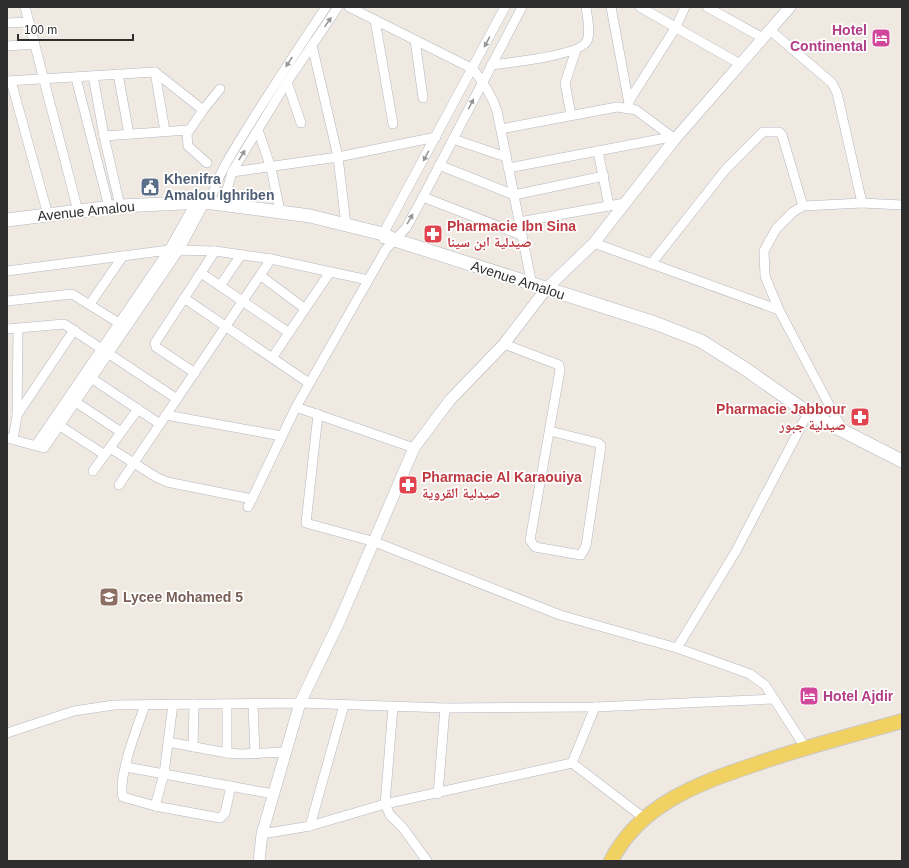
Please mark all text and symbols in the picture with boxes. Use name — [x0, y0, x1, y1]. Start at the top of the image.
scale bar — [18, 16, 133, 42]
one-way arrow — [324, 17, 332, 27]
place label: Hotel Continental — [790, 22, 867, 54]
text: 100 m — [24, 23, 57, 37]
hotel icon: Hotel Continental — [870, 27, 892, 49]
one-way arrow — [484, 36, 490, 47]
one-way arrow — [285, 57, 292, 68]
one-way arrow — [467, 98, 474, 110]
one-way arrow — [239, 149, 246, 161]
one-way arrow — [422, 150, 429, 162]
place label: Khenifra Amalou Ighriben — [164, 171, 274, 203]
public building icon: Khenifra Amalou Ighriben — [139, 176, 161, 198]
street label: Avenue Amalou — [37, 198, 135, 224]
one-way arrow — [407, 213, 414, 225]
place label: Pharmacie Ibn Sina صيدلية ابن سينا — [447, 218, 576, 251]
pharmacy icon: Pharmacie Ibn Sina صيدلية ابن سينا — [422, 223, 444, 245]
street label: Avenue Amalou — [469, 257, 567, 303]
place label: Pharmacie Jabbour صيدلية جبور — [716, 401, 847, 434]
pharmacy icon: Pharmacie Jabbour صيدلية جبور — [849, 406, 871, 428]
place label: Pharmacie Al Karaouiya صيدلية القروية — [422, 469, 582, 501]
pharmacy icon: Pharmacie Al Karaouiya صيدلية القروية — [397, 474, 419, 496]
school or university icon: Lycee Mohamed 5 — [98, 586, 120, 608]
place label: Lycee Mohamed 5 — [123, 589, 243, 605]
hotel icon: Hotel Ajdir — [798, 685, 820, 707]
place label: Hotel Ajdir — [823, 688, 894, 704]

